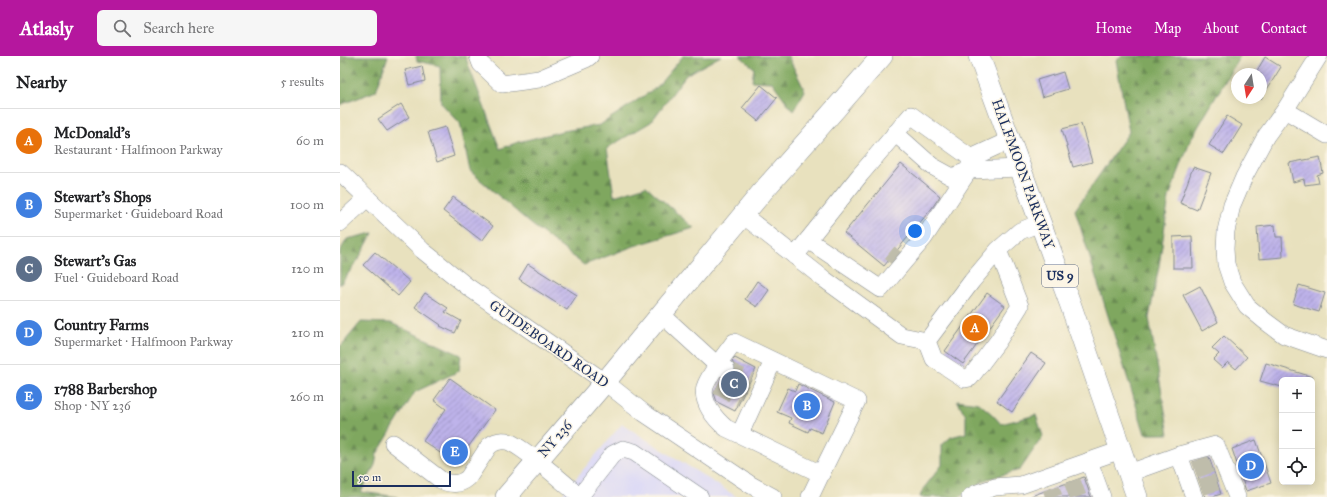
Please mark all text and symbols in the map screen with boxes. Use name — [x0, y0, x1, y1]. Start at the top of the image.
search box — [97, 10, 377, 46]
text: Atlasly — [20, 17, 73, 40]
icon: search — [111, 17, 133, 39]
text: Search here — [143, 19, 214, 37]
text: Home — [1095, 20, 1132, 37]
text: Map — [1154, 20, 1181, 37]
text: About — [1203, 20, 1239, 37]
text: Contact — [1261, 20, 1307, 37]
north arrow — [1231, 68, 1267, 104]
text: Nearby — [16, 72, 67, 93]
text: 5 results — [280, 74, 324, 90]
street label: HALFMOON PARKWAY — [988, 97, 1058, 252]
text: McDonald's — [54, 124, 130, 142]
text: A — [25, 133, 33, 149]
text: 60 m — [296, 133, 324, 149]
text: Restaurant · Halfmoon Parkway — [54, 142, 223, 158]
text: Stewart's Shops — [54, 188, 151, 206]
text: B — [25, 197, 33, 213]
text: 100 m — [290, 197, 324, 213]
text: Supermarket · Guideboard Road — [54, 206, 223, 222]
your location — [905, 221, 925, 241]
text: Stewart's Gas — [54, 252, 136, 270]
text: C — [25, 261, 33, 277]
text: 120 m — [291, 261, 324, 277]
road number: US 9 — [1042, 265, 1078, 287]
text: Fuel · Guideboard Road — [54, 270, 179, 286]
street label: GUIDEBOARD ROAD — [486, 296, 612, 392]
pin: A — [962, 313, 988, 343]
text: Country Farms — [54, 316, 149, 334]
text: D — [24, 325, 34, 341]
text: 210 m — [291, 325, 324, 341]
text: Supermarket · Halfmoon Parkway — [54, 334, 233, 350]
pin: C — [721, 369, 747, 399]
map controls — [1279, 377, 1315, 485]
button: + — [1279, 377, 1315, 413]
text: 1788 Barbershop — [54, 380, 157, 398]
text: E — [24, 389, 34, 405]
text: 260 m — [290, 389, 324, 405]
pin: B — [794, 391, 820, 421]
text: Shop · NY 236 — [54, 398, 131, 414]
button: − — [1279, 413, 1315, 449]
street label: NY 236 — [534, 416, 576, 461]
pin: E — [442, 437, 468, 467]
button: locate — [1279, 449, 1315, 485]
pin: D — [1238, 451, 1264, 481]
scale bar — [352, 469, 451, 488]
text: 50 m — [358, 471, 381, 484]

